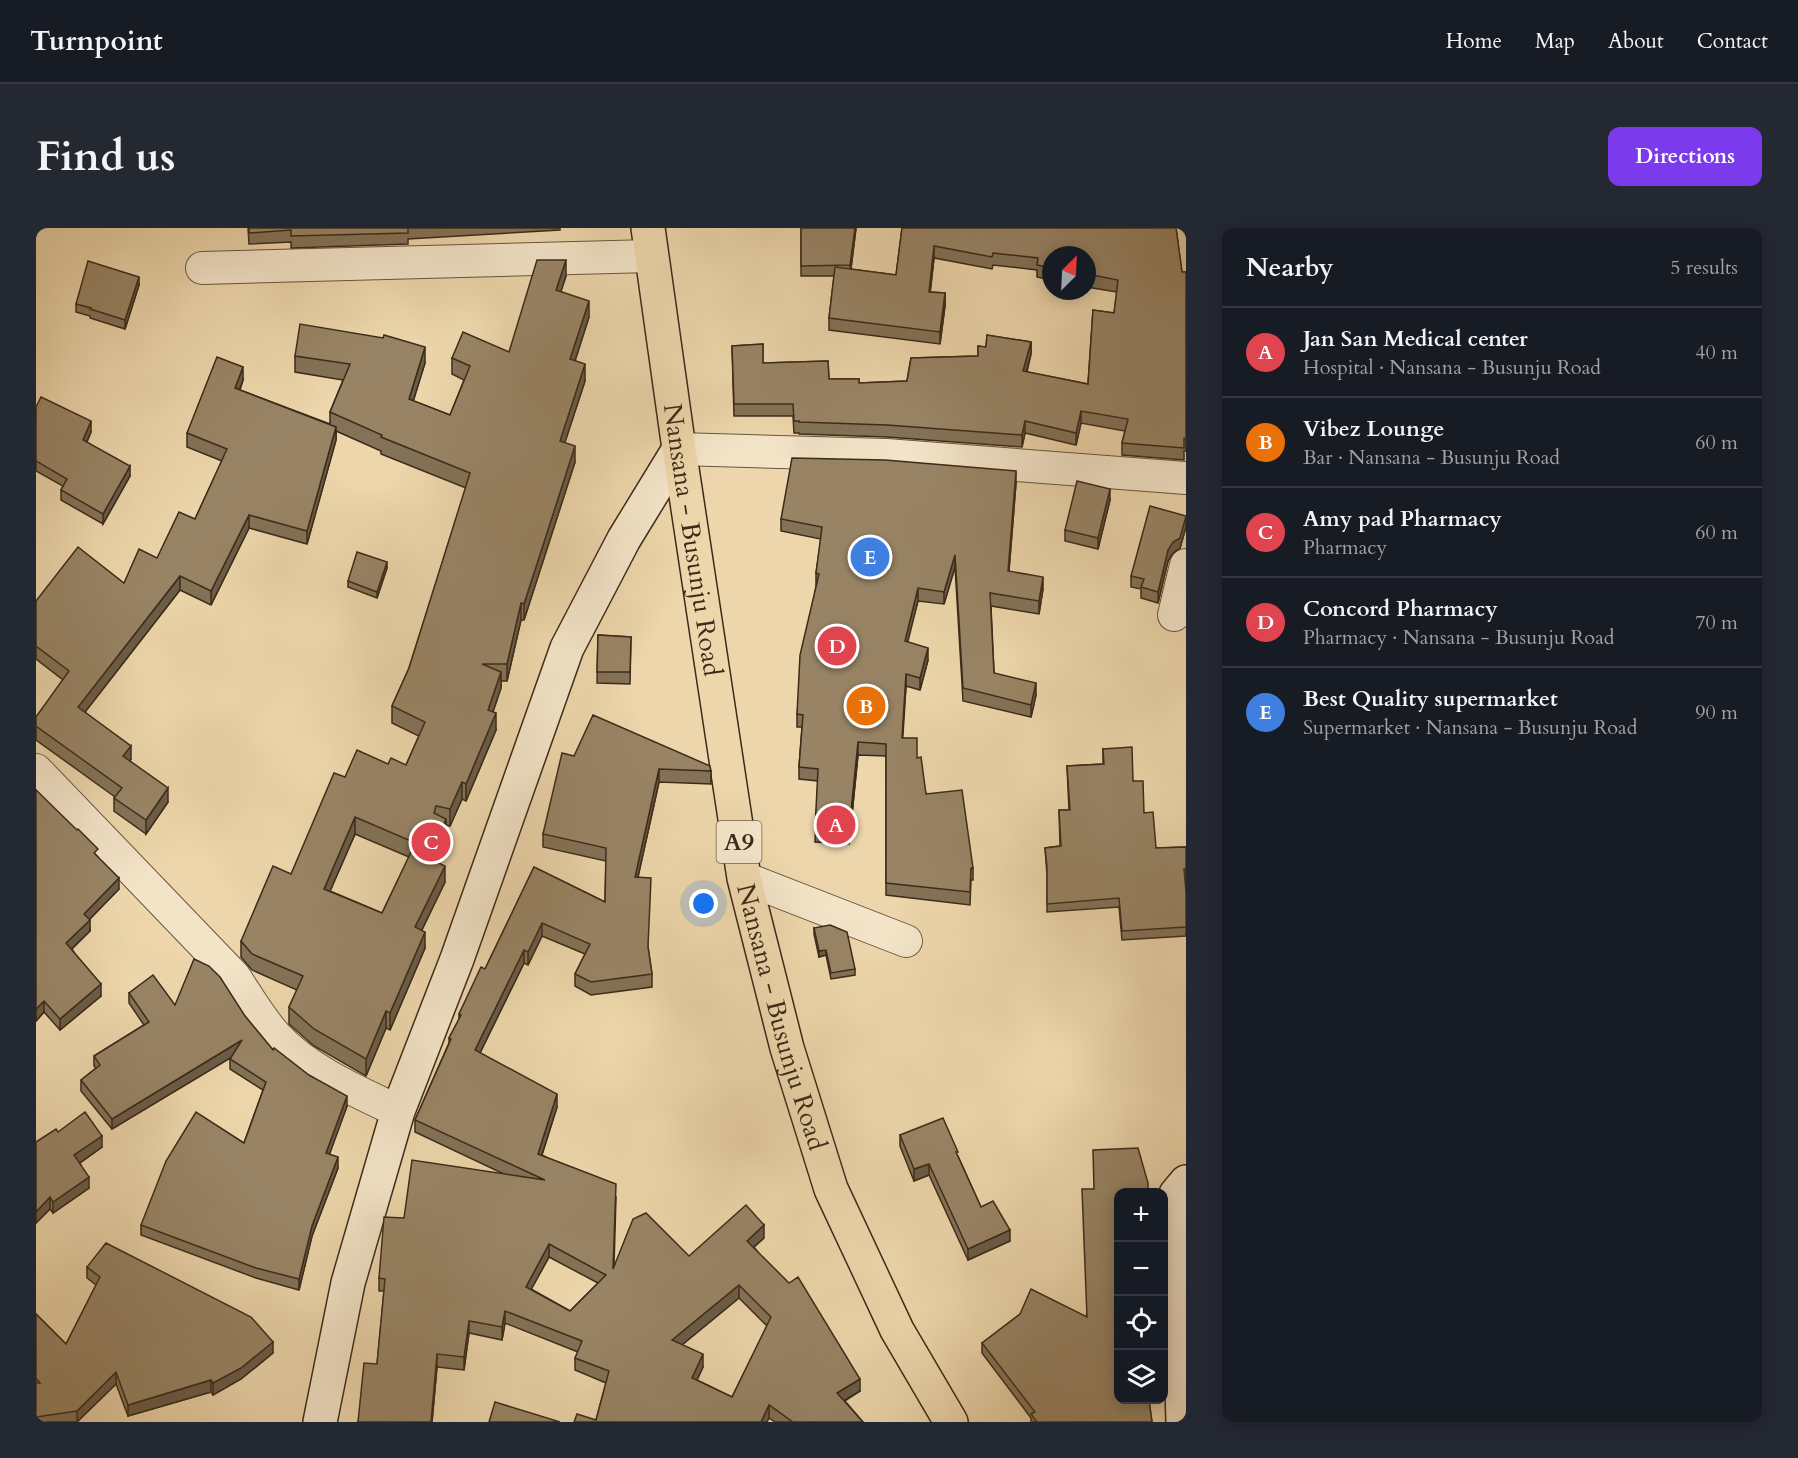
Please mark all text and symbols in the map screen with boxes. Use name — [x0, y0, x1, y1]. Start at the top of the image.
text: Turnpoint — [30, 22, 163, 60]
text: Home — [1446, 27, 1502, 56]
text: Map — [1535, 27, 1575, 56]
text: About — [1608, 27, 1664, 56]
text: Contact — [1697, 27, 1768, 56]
button: Directions — [1608, 127, 1762, 186]
text: Find us — [36, 128, 176, 185]
north arrow — [1042, 246, 1096, 300]
text: Nearby — [1246, 250, 1334, 285]
text: 5 results — [1670, 254, 1738, 281]
text: Jan San Medical center — [1303, 324, 1528, 354]
text: A — [1258, 339, 1273, 366]
text: 40 m — [1695, 339, 1738, 366]
text: Hospital · Nansana - Busunju Road — [1303, 354, 1601, 381]
street label: Nansana - Busunju Road — [655, 401, 730, 679]
text: Vibez Lounge — [1303, 414, 1444, 444]
text: B — [1258, 429, 1273, 456]
text: 60 m — [1695, 429, 1738, 456]
text: Bar · Nansana - Busunju Road — [1303, 444, 1560, 471]
text: Amy pad Pharmacy — [1303, 504, 1502, 534]
text: C — [1258, 519, 1273, 546]
text: 60 m — [1695, 519, 1738, 546]
pin: E — [850, 534, 890, 580]
text: Pharmacy — [1303, 534, 1387, 561]
text: Concord Pharmacy — [1303, 594, 1498, 624]
text: D — [1257, 609, 1274, 636]
text: 70 m — [1695, 609, 1738, 636]
pin: D — [818, 624, 856, 668]
text: Pharmacy · Nansana - Busunju Road — [1303, 624, 1614, 651]
pin: B — [846, 684, 886, 728]
text: Best Quality supermarket — [1303, 684, 1558, 714]
text: E — [1259, 699, 1272, 726]
text: 90 m — [1695, 699, 1738, 726]
text: Supermarket · Nansana - Busunju Road — [1303, 714, 1637, 741]
pin: A — [816, 802, 856, 848]
pin: C — [412, 820, 450, 864]
road number: A9 — [716, 821, 762, 863]
street label: Nansana - Busunju Road — [728, 880, 835, 1155]
your location — [689, 889, 718, 918]
map controls — [1114, 1188, 1168, 1404]
button: + — [1114, 1188, 1168, 1242]
button: − — [1114, 1242, 1168, 1296]
button: locate — [1114, 1296, 1168, 1350]
button: layers — [1114, 1350, 1168, 1404]

